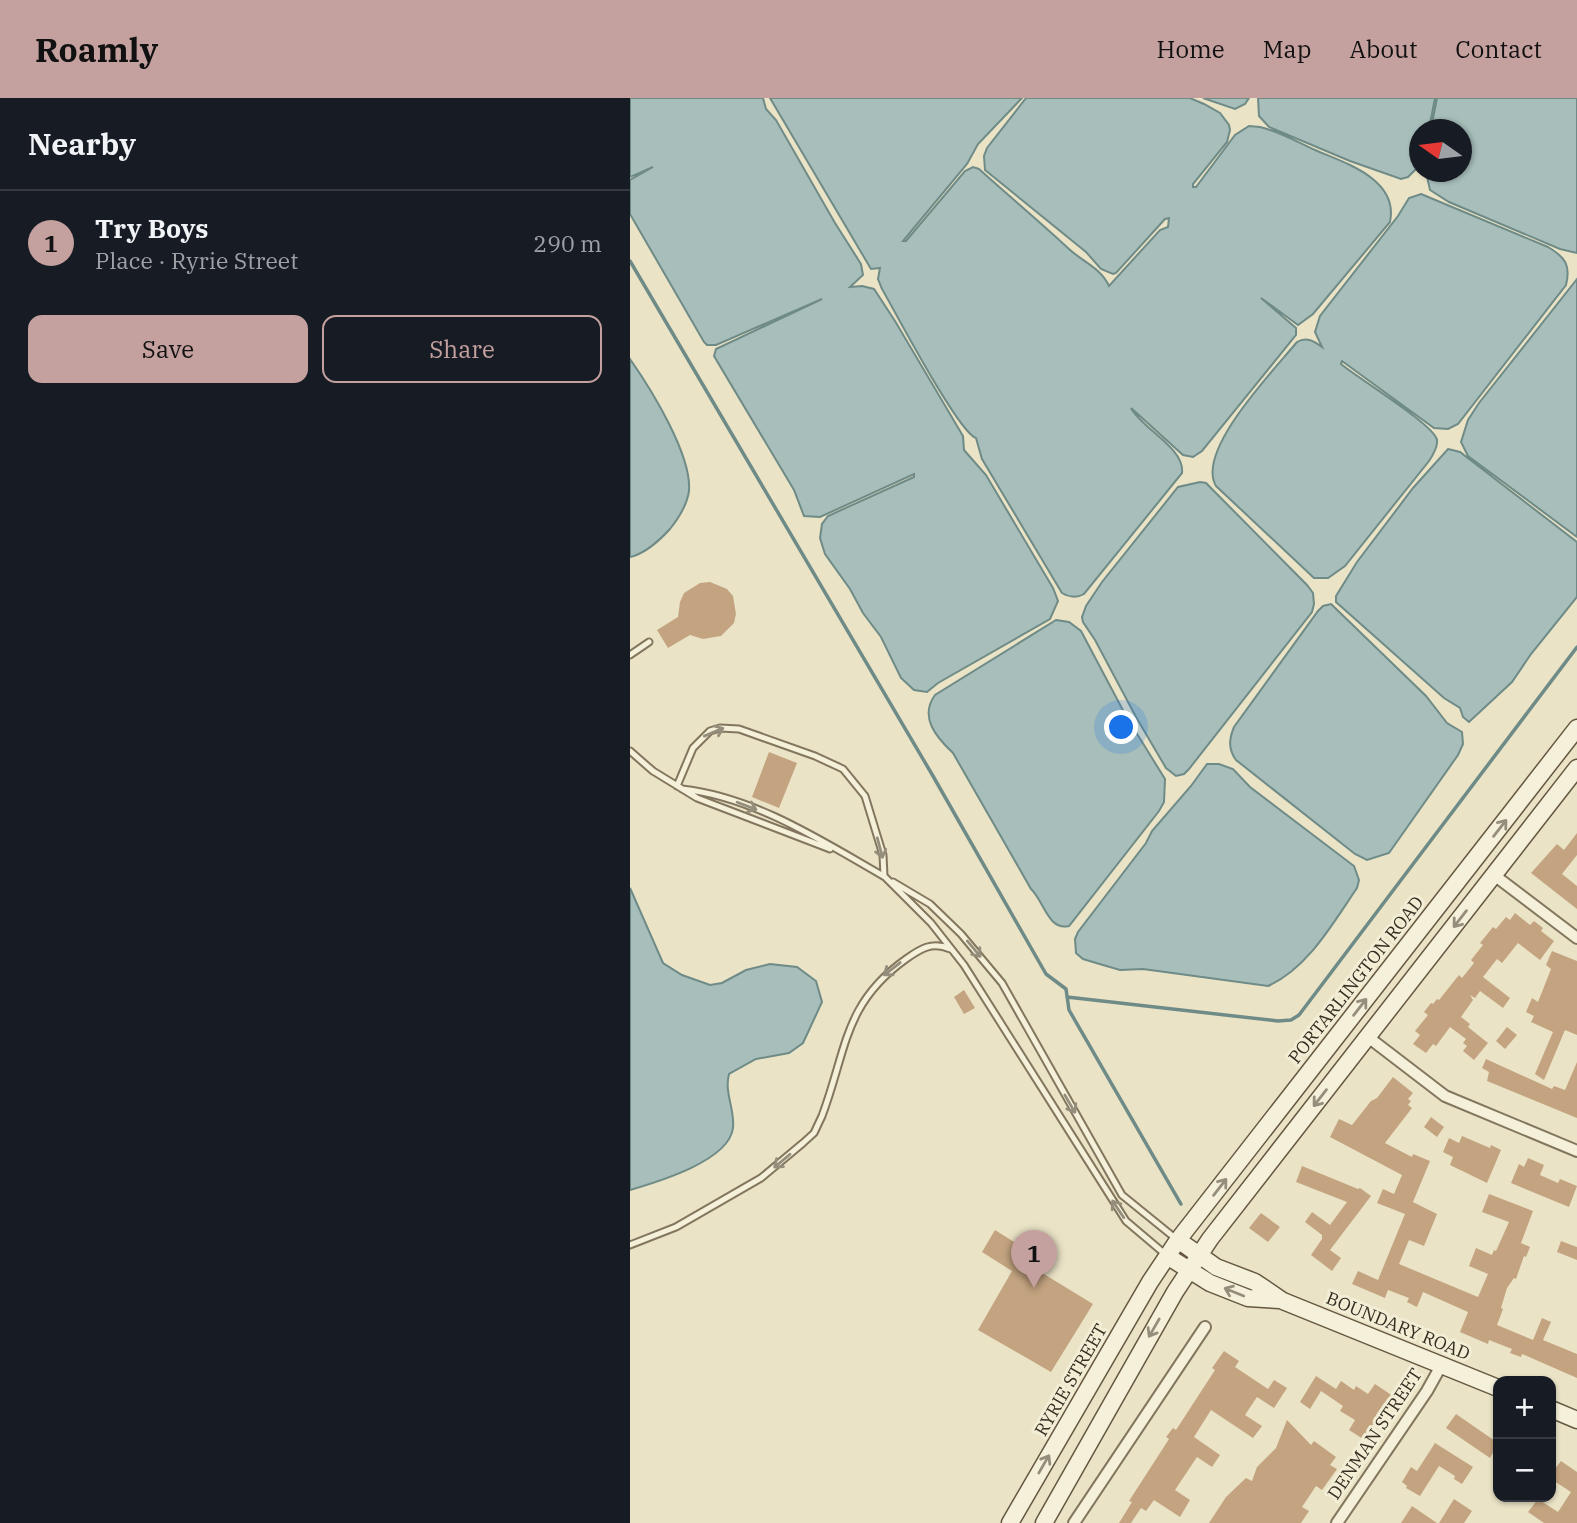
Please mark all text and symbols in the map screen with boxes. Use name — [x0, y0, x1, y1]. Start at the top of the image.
text: Roamly — [35, 28, 158, 71]
text: Home — [1157, 33, 1225, 65]
text: Map — [1263, 33, 1311, 65]
text: About — [1349, 33, 1417, 65]
text: Contact — [1455, 33, 1542, 65]
north arrow — [1409, 119, 1472, 182]
text: Nearby — [28, 124, 136, 163]
text: Try Boys — [95, 211, 209, 245]
text: 1 — [44, 228, 58, 258]
text: 290 m — [533, 228, 602, 258]
text: Place · Ryrie Street — [95, 245, 298, 275]
button: Save — [28, 315, 308, 383]
button: Share — [322, 315, 602, 383]
your location — [1104, 710, 1138, 744]
one-way arrow — [703, 725, 724, 738]
one-way arrow — [736, 800, 758, 813]
one-way arrow — [1492, 819, 1507, 837]
one-way arrow — [874, 836, 887, 859]
street label: PORTARLINGTON ROAD — [1283, 891, 1428, 1068]
one-way arrow — [1452, 909, 1467, 927]
one-way arrow — [966, 940, 982, 958]
one-way arrow — [884, 961, 902, 976]
one-way arrow — [1352, 999, 1367, 1017]
one-way arrow — [1313, 1088, 1328, 1107]
one-way arrow — [1064, 1093, 1077, 1114]
one-way arrow — [774, 1153, 792, 1169]
one-way arrow — [1212, 1178, 1227, 1196]
one-way arrow — [1111, 1200, 1125, 1219]
pin: 1 — [1011, 1230, 1057, 1288]
one-way arrow — [1224, 1285, 1245, 1298]
street label: BOUNDARY ROAD — [1323, 1286, 1474, 1365]
one-way arrow — [1147, 1318, 1161, 1338]
street label: RYRIE STREET — [1029, 1319, 1112, 1440]
street label: DENMAN STREET — [1322, 1363, 1427, 1504]
map controls — [1493, 1376, 1556, 1502]
button: + — [1493, 1376, 1556, 1439]
button: − — [1493, 1439, 1556, 1502]
one-way arrow — [1038, 1454, 1051, 1475]

